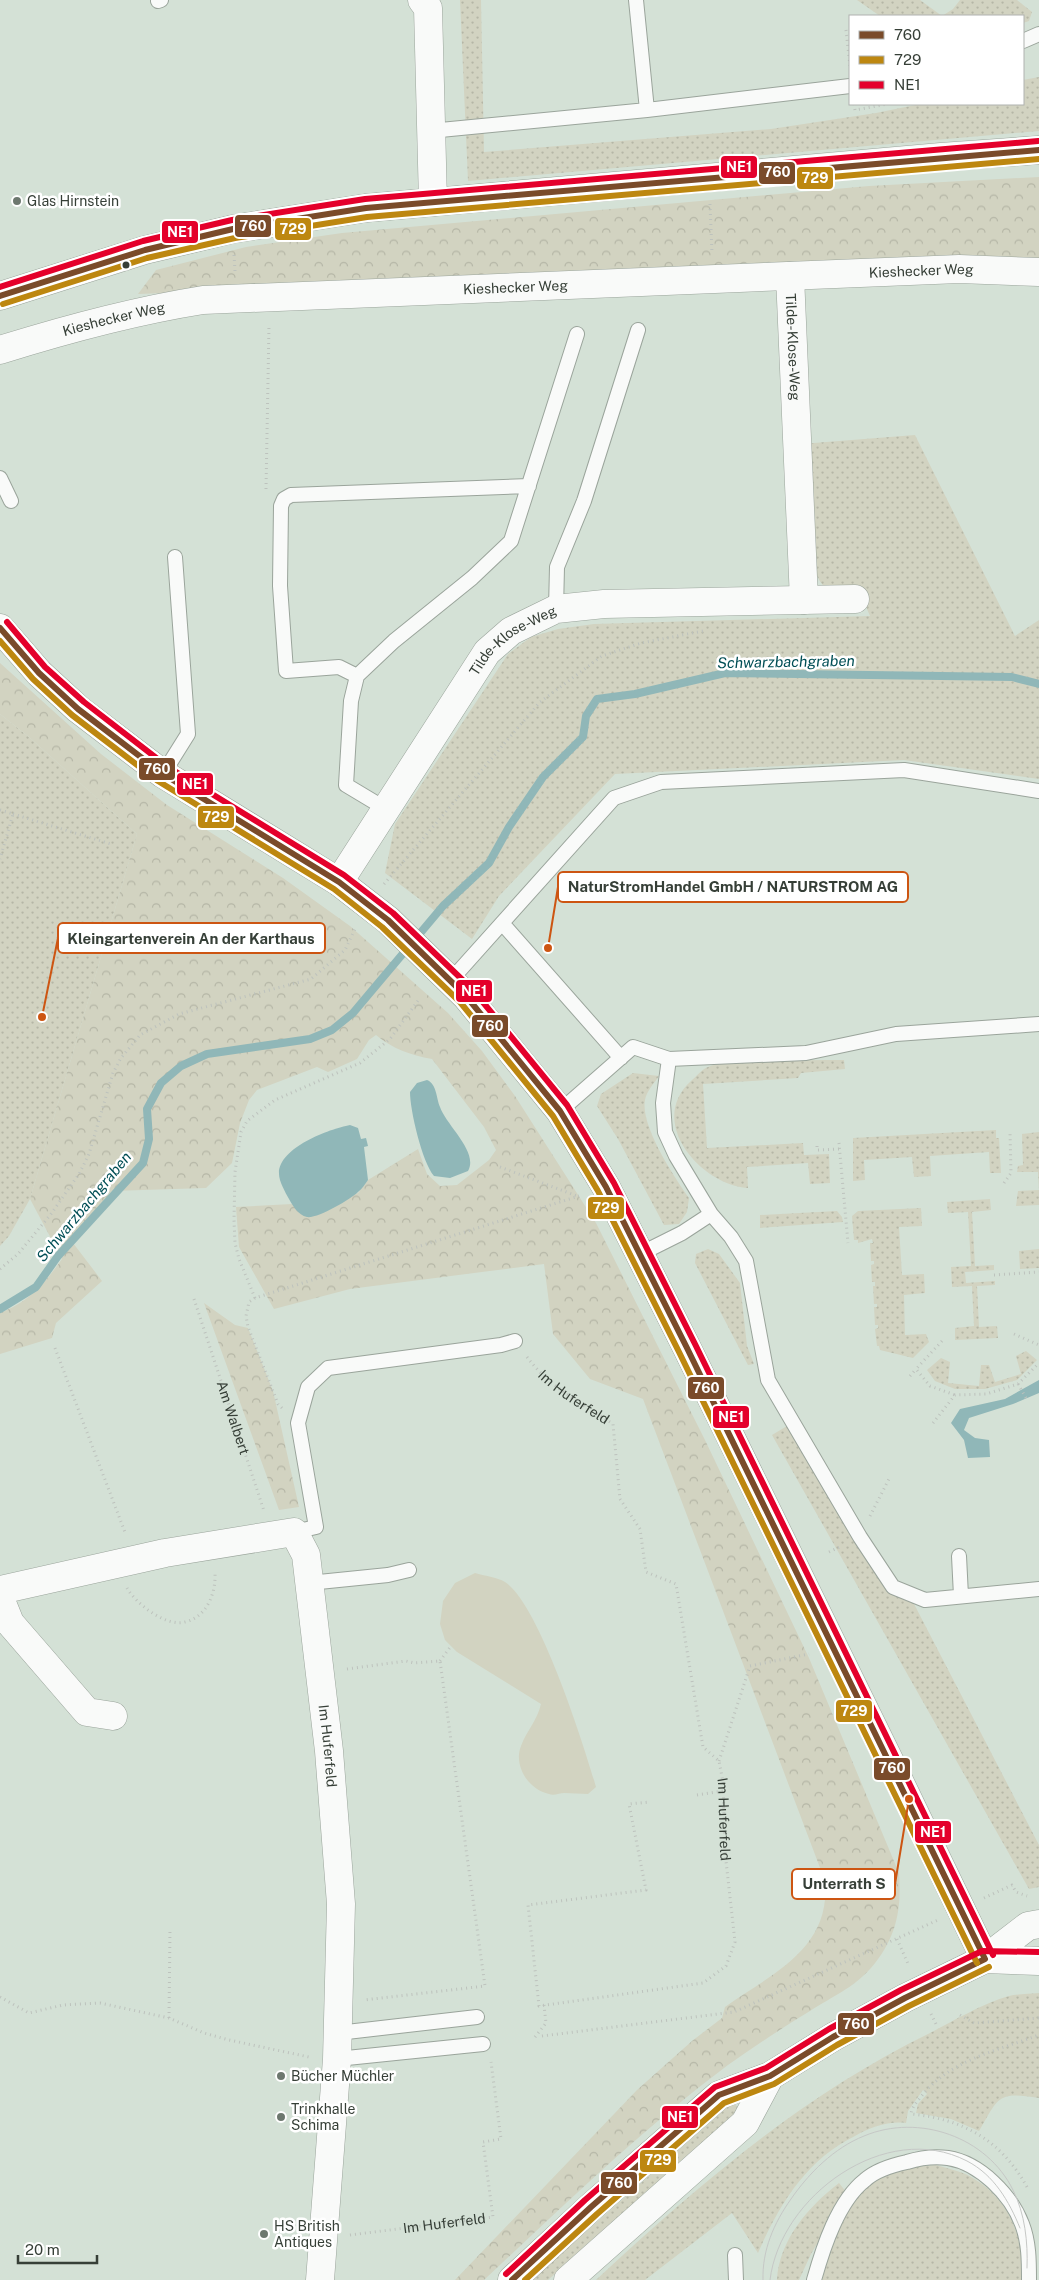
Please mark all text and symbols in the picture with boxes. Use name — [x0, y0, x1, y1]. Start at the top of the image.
legend — [849, 15, 1024, 105]
text: 760 — [894, 26, 921, 43]
text: 729 — [894, 51, 921, 68]
text: NE1 — [894, 76, 921, 93]
line badge: NE1 — [720, 155, 758, 179]
text: NE1 — [726, 159, 752, 175]
line badge: 760 — [758, 161, 796, 185]
text: 760 — [764, 164, 790, 180]
line badge: 729 — [796, 166, 834, 190]
text: 729 — [802, 170, 828, 186]
place label: Glas Hirnstein — [27, 193, 119, 209]
marker: Glas Hirnstein — [11, 195, 23, 207]
line badge: 760 — [234, 214, 272, 238]
line badge: 729 — [274, 217, 312, 241]
text: 760 — [240, 218, 266, 234]
line badge: NE1 — [161, 220, 199, 244]
text: 729 — [280, 221, 306, 237]
text: NE1 — [167, 224, 193, 240]
unlabelled marker — [121, 260, 131, 270]
street label: Kieshecker Weg — [868, 261, 974, 281]
street label: Kieshecker Weg — [463, 277, 569, 297]
street label: Tilde-Klose-Weg — [783, 293, 803, 401]
street label: Kieshecker Weg — [61, 299, 167, 339]
street label: Tilde-Klose-Weg — [466, 602, 559, 678]
water label: Schwarzbachgraben — [717, 652, 855, 671]
line badge: 760 — [138, 757, 176, 781]
text: 760 — [144, 761, 170, 777]
line badge: NE1 — [176, 772, 214, 796]
text: NE1 — [182, 776, 208, 792]
line badge: 729 — [197, 805, 235, 829]
text: 729 — [203, 809, 229, 825]
callout: NaturStromHandel GmbH / NATURSTROM AG — [558, 872, 908, 902]
text: NaturStromHandel GmbH / NATURSTROM AG — [568, 878, 898, 895]
callout: Kleingartenverein An der Karthaus — [58, 923, 325, 953]
text: Kleingartenverein An der Karthaus — [67, 930, 315, 947]
line badge: NE1 — [455, 979, 493, 1003]
text: NE1 — [461, 983, 487, 999]
line badge: 760 — [471, 1014, 509, 1038]
text: 760 — [477, 1018, 503, 1034]
water label: Schwarzbachgraben — [33, 1148, 134, 1265]
line badge: 729 — [587, 1196, 625, 1220]
text: 729 — [593, 1200, 619, 1216]
street label: Im Huferfeld — [535, 1367, 612, 1427]
line badge: 760 — [687, 1376, 725, 1400]
street label: Am Walbert — [214, 1379, 253, 1457]
text: 760 — [693, 1380, 719, 1396]
line badge: NE1 — [712, 1405, 750, 1429]
text: NE1 — [718, 1409, 744, 1425]
line badge: 729 — [835, 1699, 873, 1723]
text: 729 — [841, 1703, 867, 1719]
street label: Im Huferfeld — [316, 1704, 340, 1788]
line badge: 760 — [873, 1757, 911, 1781]
text: 760 — [879, 1760, 905, 1776]
street label: Im Huferfeld — [714, 1776, 734, 1862]
line badge: NE1 — [914, 1820, 952, 1844]
text: NE1 — [920, 1824, 946, 1840]
callout: Unterrath S — [792, 1869, 895, 1899]
text: Unterrath S — [802, 1875, 886, 1892]
line badge: 760 — [837, 2012, 875, 2036]
text: 760 — [843, 2016, 869, 2032]
place label: Bücher Müchler — [291, 2068, 394, 2084]
marker: Bücher Müchler — [275, 2070, 287, 2082]
place label: Trinkhalle Schima — [291, 2101, 356, 2133]
line badge: NE1 — [661, 2105, 699, 2129]
text: NE1 — [667, 2109, 693, 2125]
marker: Trinkhalle Schima — [275, 2111, 287, 2123]
line badge: 729 — [639, 2149, 677, 2173]
text: 729 — [645, 2152, 671, 2168]
line badge: 760 — [600, 2171, 638, 2195]
text: 760 — [606, 2175, 632, 2191]
street label: Im Huferfeld — [402, 2210, 486, 2236]
place label: HS British Antiques — [274, 2218, 340, 2250]
marker: HS British Antiques — [258, 2228, 270, 2240]
scale bar — [18, 2232, 96, 2264]
text: 20 m — [25, 2241, 60, 2258]

